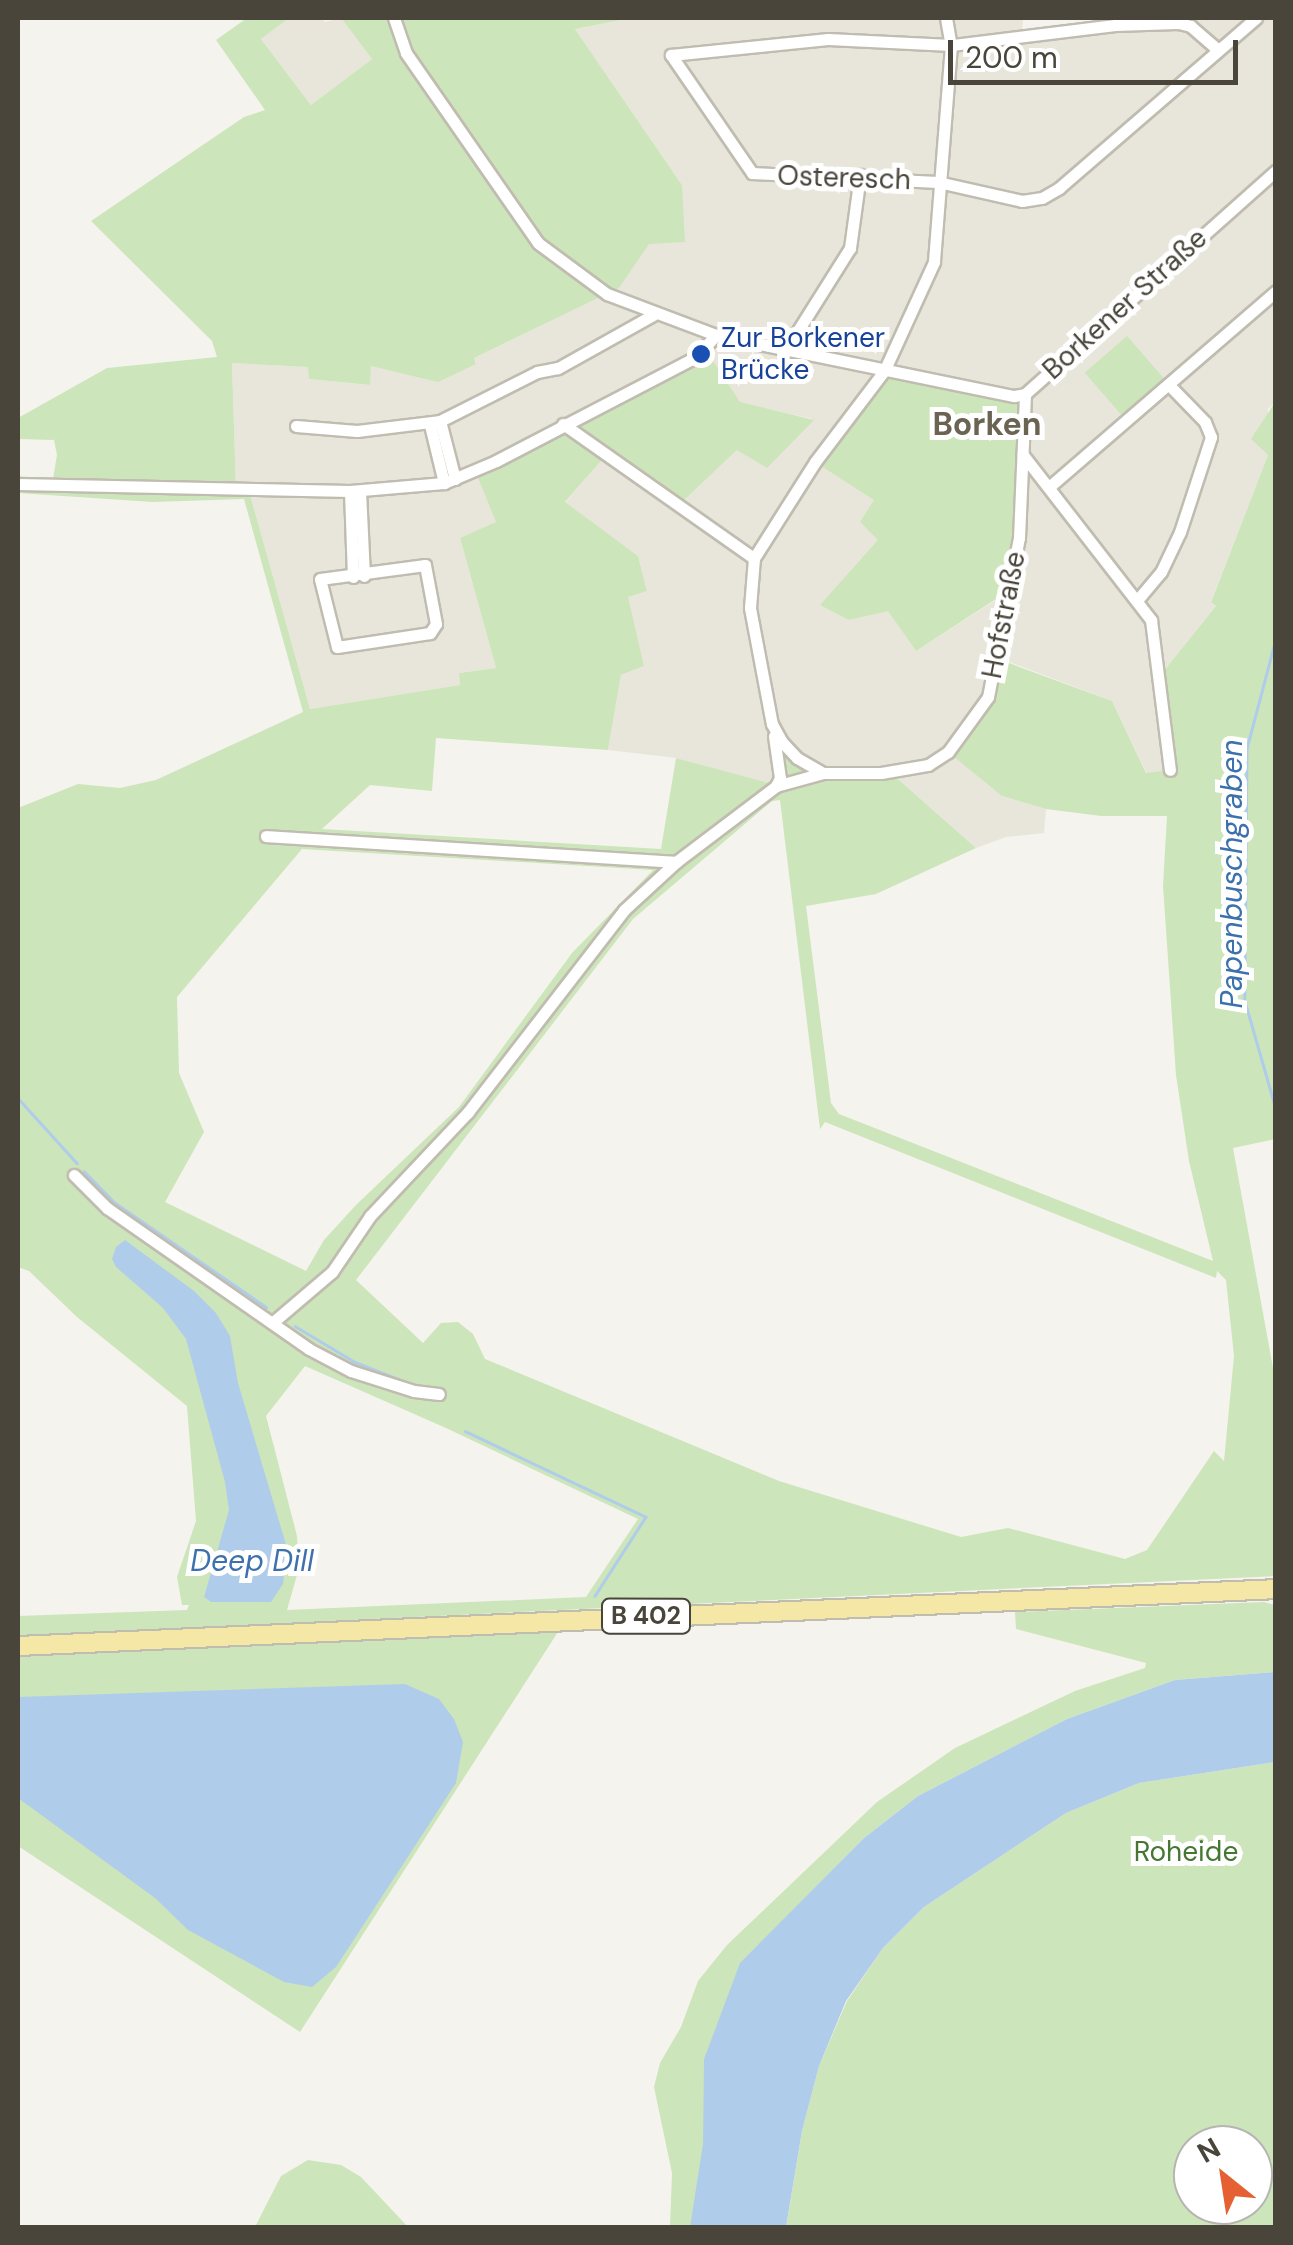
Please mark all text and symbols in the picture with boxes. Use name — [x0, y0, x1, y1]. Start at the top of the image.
scale bar — [953, 20, 1243, 82]
text: 200 m — [965, 38, 1058, 77]
street label: Osteresch — [777, 159, 911, 197]
street label: Borkener Straße — [1036, 221, 1214, 387]
place label: Zur Borkener Brücke — [721, 321, 885, 387]
marker: Zur Borkener Brücke — [690, 343, 712, 365]
district label: Borken — [932, 405, 1042, 443]
street label: Hofstraße — [975, 549, 1033, 681]
water label: Papenbuschgraben — [1214, 739, 1250, 1009]
water label: Deep Dill — [190, 1543, 314, 1579]
road number: B 402 — [601, 1596, 691, 1636]
park label: Roheide — [1134, 1835, 1238, 1869]
north arrow — [1173, 2125, 1273, 2225]
text: N — [1191, 2129, 1227, 2171]

